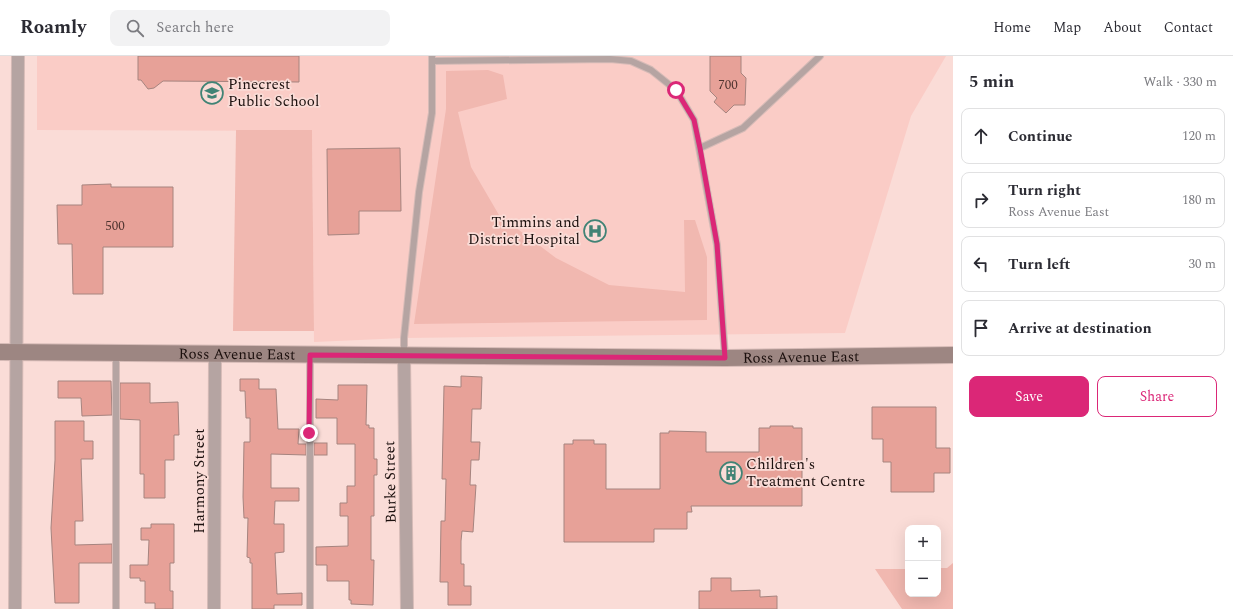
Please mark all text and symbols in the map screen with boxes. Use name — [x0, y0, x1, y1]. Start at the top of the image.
search box — [110, 10, 390, 46]
text: Roamly — [20, 13, 86, 42]
text: Search here — [156, 16, 234, 39]
icon: search — [124, 17, 146, 39]
text: Home — [993, 17, 1031, 38]
text: Map — [1053, 17, 1081, 38]
text: About — [1103, 17, 1142, 38]
text: Contact — [1164, 17, 1213, 38]
text: 5 min — [969, 69, 1014, 95]
text: Walk · 330 m — [1143, 72, 1217, 92]
place label: Pinecrest Public School — [228, 73, 319, 113]
house number: 700 — [718, 75, 738, 95]
school or university icon: Pinecrest Public School — [199, 80, 225, 106]
route start — [667, 81, 685, 99]
icon: ahead — [970, 125, 992, 147]
text: Continue — [1008, 125, 1073, 148]
text: 120 m — [1182, 126, 1216, 146]
text: Turn right — [1008, 179, 1081, 202]
icon: right — [970, 189, 992, 211]
text: 180 m — [1182, 190, 1216, 210]
text: Ross Avenue East — [1008, 202, 1109, 222]
place label: Timmins and District Hospital — [468, 211, 580, 251]
house number: 500 — [105, 216, 125, 236]
hospital icon: Timmins and District Hospital — [582, 218, 608, 244]
icon: left — [970, 253, 992, 275]
text: Turn left — [1008, 253, 1070, 276]
text: 30 m — [1189, 254, 1216, 274]
icon: arrive — [970, 317, 992, 339]
text: Arrive at destination — [1008, 317, 1152, 340]
street label: Ross Avenue East — [179, 342, 295, 366]
street label: Ross Avenue East — [742, 345, 859, 370]
button: Save — [969, 376, 1089, 417]
button: Share — [1097, 376, 1217, 417]
route end — [300, 424, 318, 442]
street label: Harmony Street — [188, 428, 211, 534]
street label: Burke Street — [378, 440, 403, 524]
place label: Children's Treatment Centre — [746, 453, 865, 493]
building icon: Children's Treatment Centre — [718, 460, 744, 486]
map controls — [905, 525, 941, 597]
button: + — [905, 525, 941, 561]
button: − — [905, 561, 941, 597]

